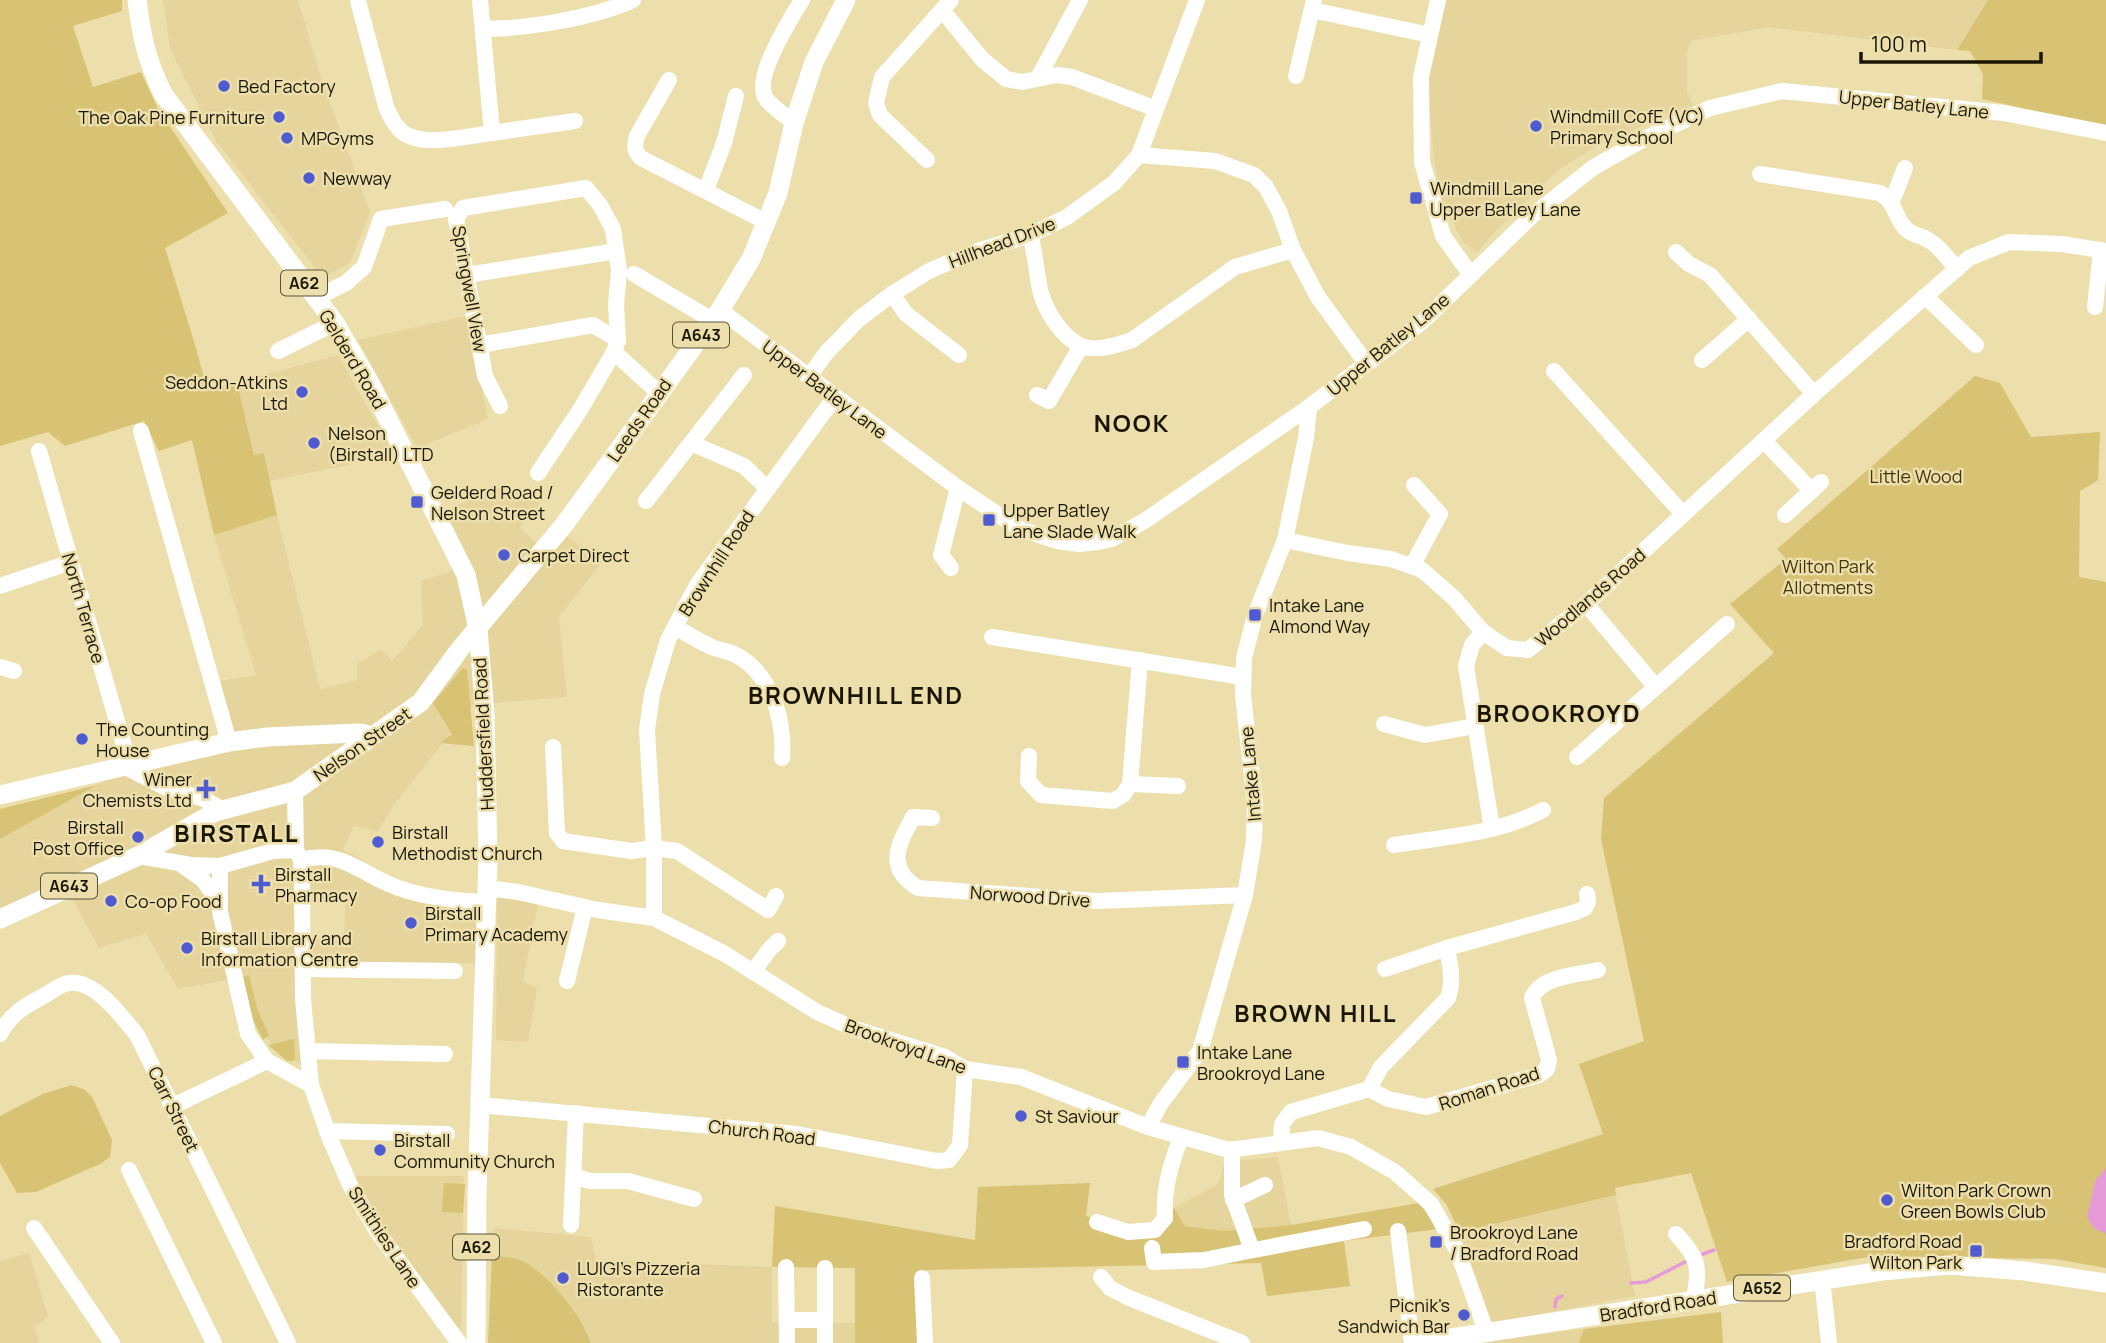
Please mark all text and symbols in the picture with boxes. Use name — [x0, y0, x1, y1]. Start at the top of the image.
scale bar — [1861, 21, 2041, 65]
text: 100 m — [1871, 30, 1927, 58]
place label: Bed Factory — [238, 74, 336, 98]
marker: Bed Factory — [216, 78, 232, 94]
street label: Upper Batley Lane — [1838, 84, 1990, 124]
place label: Windmill CofE (VC) Primary School — [1550, 104, 1705, 149]
place label: The Oak Pine Furniture — [78, 105, 265, 129]
marker: The Oak Pine Furniture — [271, 109, 287, 125]
marker: Windmill CofE (VC) Primary School — [1528, 118, 1544, 134]
place label: MPGyms — [301, 126, 374, 150]
marker: MPGyms — [279, 130, 295, 146]
place label: Newway — [323, 166, 392, 190]
marker: Newway — [301, 170, 317, 186]
place label: Windmill Lane Upper Batley Lane — [1430, 176, 1581, 221]
marker: Windmill Lane Upper Batley Lane — [1408, 190, 1424, 206]
street label: Hillhead Drive — [945, 211, 1059, 273]
street label: Springwell View — [447, 224, 493, 355]
road number: A62 — [281, 270, 327, 296]
street label: Upper Batley Lane — [1322, 287, 1454, 401]
street label: Gelderd Road — [314, 305, 392, 413]
road number: A643 — [673, 322, 729, 348]
street label: Upper Batley Lane — [758, 334, 892, 444]
place label: Seddon-Atkins Ltd — [165, 370, 288, 415]
street label: Leeds Road — [601, 374, 677, 466]
marker: Seddon-Atkins Ltd — [294, 384, 310, 400]
district label: NOOK — [1094, 406, 1170, 439]
place label: Nelson (Birstall) LTD — [328, 421, 434, 466]
marker: Nelson (Birstall) LTD — [306, 435, 322, 451]
park label: Little Wood — [1870, 464, 1962, 488]
place label: Gelderd Road / Nelson Street — [431, 480, 553, 525]
marker: Gelderd Road / Nelson Street — [409, 494, 425, 510]
place label: Upper Batley Lane Slade Walk — [1003, 498, 1137, 543]
street label: Brownhill Road — [673, 505, 759, 621]
marker: Upper Batley Lane Slade Walk — [981, 512, 997, 528]
street label: Woodlands Road — [1530, 542, 1650, 652]
place label: Carpet Direct — [518, 543, 630, 567]
marker: Carpet Direct — [496, 547, 512, 563]
street label: North Terrace — [57, 550, 111, 666]
park label: Wilton Park Allotments — [1782, 554, 1875, 599]
place label: Intake Lane Almond Way — [1269, 593, 1371, 638]
marker: Intake Lane Almond Way — [1247, 607, 1263, 623]
street label: Huddersfield Road — [467, 657, 499, 811]
district label: BROWNHILL END — [748, 678, 964, 711]
district label: BROOKROYD — [1476, 696, 1642, 729]
street label: Nelson Street — [308, 701, 416, 787]
place label: The Counting House — [96, 717, 209, 762]
street label: Intake Lane — [1234, 725, 1266, 823]
marker: The Counting House — [74, 731, 90, 747]
place label: Winer Chemists Ltd — [83, 767, 193, 812]
marker: Winer Chemists Ltd — [198, 781, 214, 797]
place label: Birstall Post Office — [33, 815, 124, 860]
district label: BIRSTALL — [174, 816, 300, 849]
place label: Birstall Methodist Church — [392, 820, 543, 865]
marker: Birstall Post Office — [130, 829, 146, 845]
marker: Birstall Methodist Church — [370, 834, 386, 850]
place label: Birstall Pharmacy — [275, 862, 358, 907]
road number: A643 — [41, 874, 97, 898]
marker: Birstall Pharmacy — [253, 876, 269, 892]
street label: Norwood Drive — [969, 880, 1091, 912]
place label: Co-op Food — [125, 889, 222, 913]
marker: Co-op Food — [103, 893, 119, 909]
place label: Birstall Primary Academy — [425, 901, 568, 946]
marker: Birstall Primary Academy — [403, 915, 419, 931]
place label: Birstall Library and Information Centre — [201, 926, 359, 971]
marker: Birstall Library and Information Centre — [179, 940, 195, 956]
district label: BROWN HILL — [1234, 996, 1398, 1029]
street label: Brookroyd Lane — [842, 1013, 970, 1079]
place label: Intake Lane Brookroyd Lane — [1197, 1040, 1325, 1085]
marker: Intake Lane Brookroyd Lane — [1175, 1054, 1191, 1070]
street label: Roman Road — [1436, 1060, 1542, 1116]
street label: Carr Street — [143, 1062, 205, 1156]
place label: St Saviour — [1035, 1104, 1119, 1128]
marker: St Saviour — [1013, 1108, 1029, 1124]
street label: Church Road — [707, 1114, 817, 1150]
place label: Birstall Community Church — [394, 1128, 555, 1173]
marker: Birstall Community Church — [372, 1142, 388, 1158]
place label: Wilton Park Crown Green Bowls Club — [1901, 1178, 2051, 1223]
street label: Smithies Lane — [343, 1182, 427, 1292]
marker: Wilton Park Crown Green Bowls Club — [1879, 1192, 1895, 1208]
place label: Brookroyd Lane / Bradford Road — [1450, 1220, 1578, 1265]
place label: Bradford Road Wilton Park — [1844, 1229, 1963, 1274]
road number: A62 — [453, 1234, 499, 1260]
marker: Brookroyd Lane / Bradford Road — [1428, 1234, 1444, 1250]
marker: Bradford Road Wilton Park — [1968, 1243, 1984, 1259]
place label: LUIGI’s Pizzeria Ristorante — [577, 1256, 700, 1301]
marker: LUIGI’s Pizzeria Ristorante — [555, 1270, 571, 1286]
road number: A652 — [1734, 1276, 1790, 1300]
street label: Bradford Road — [1598, 1285, 1718, 1327]
place label: Picnik's Sandwich Bar — [1338, 1293, 1450, 1338]
marker: Picnik's Sandwich Bar — [1456, 1307, 1472, 1323]

